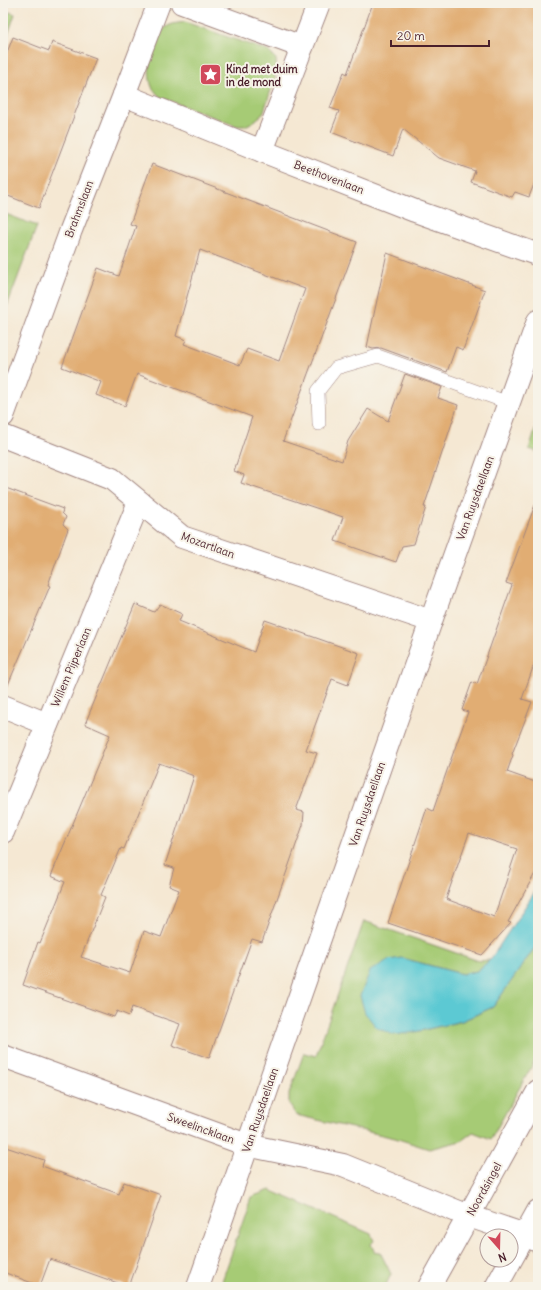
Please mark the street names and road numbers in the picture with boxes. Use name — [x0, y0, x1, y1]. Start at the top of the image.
street label: Beethovenlaan — [292, 157, 366, 197]
street label: Brahmslaan — [62, 178, 96, 240]
street label: Van Ruysdaellaan — [453, 454, 497, 542]
street label: Mozartlaan — [179, 529, 237, 561]
street label: Willem Pijperlaan — [48, 625, 94, 709]
street label: Van Ruysdaellaan — [346, 760, 388, 848]
street label: Van Ruysdaellaan — [239, 1066, 281, 1154]
street label: Sweelincklaan — [166, 1109, 236, 1147]
street label: Noordsingel — [464, 1160, 504, 1218]

